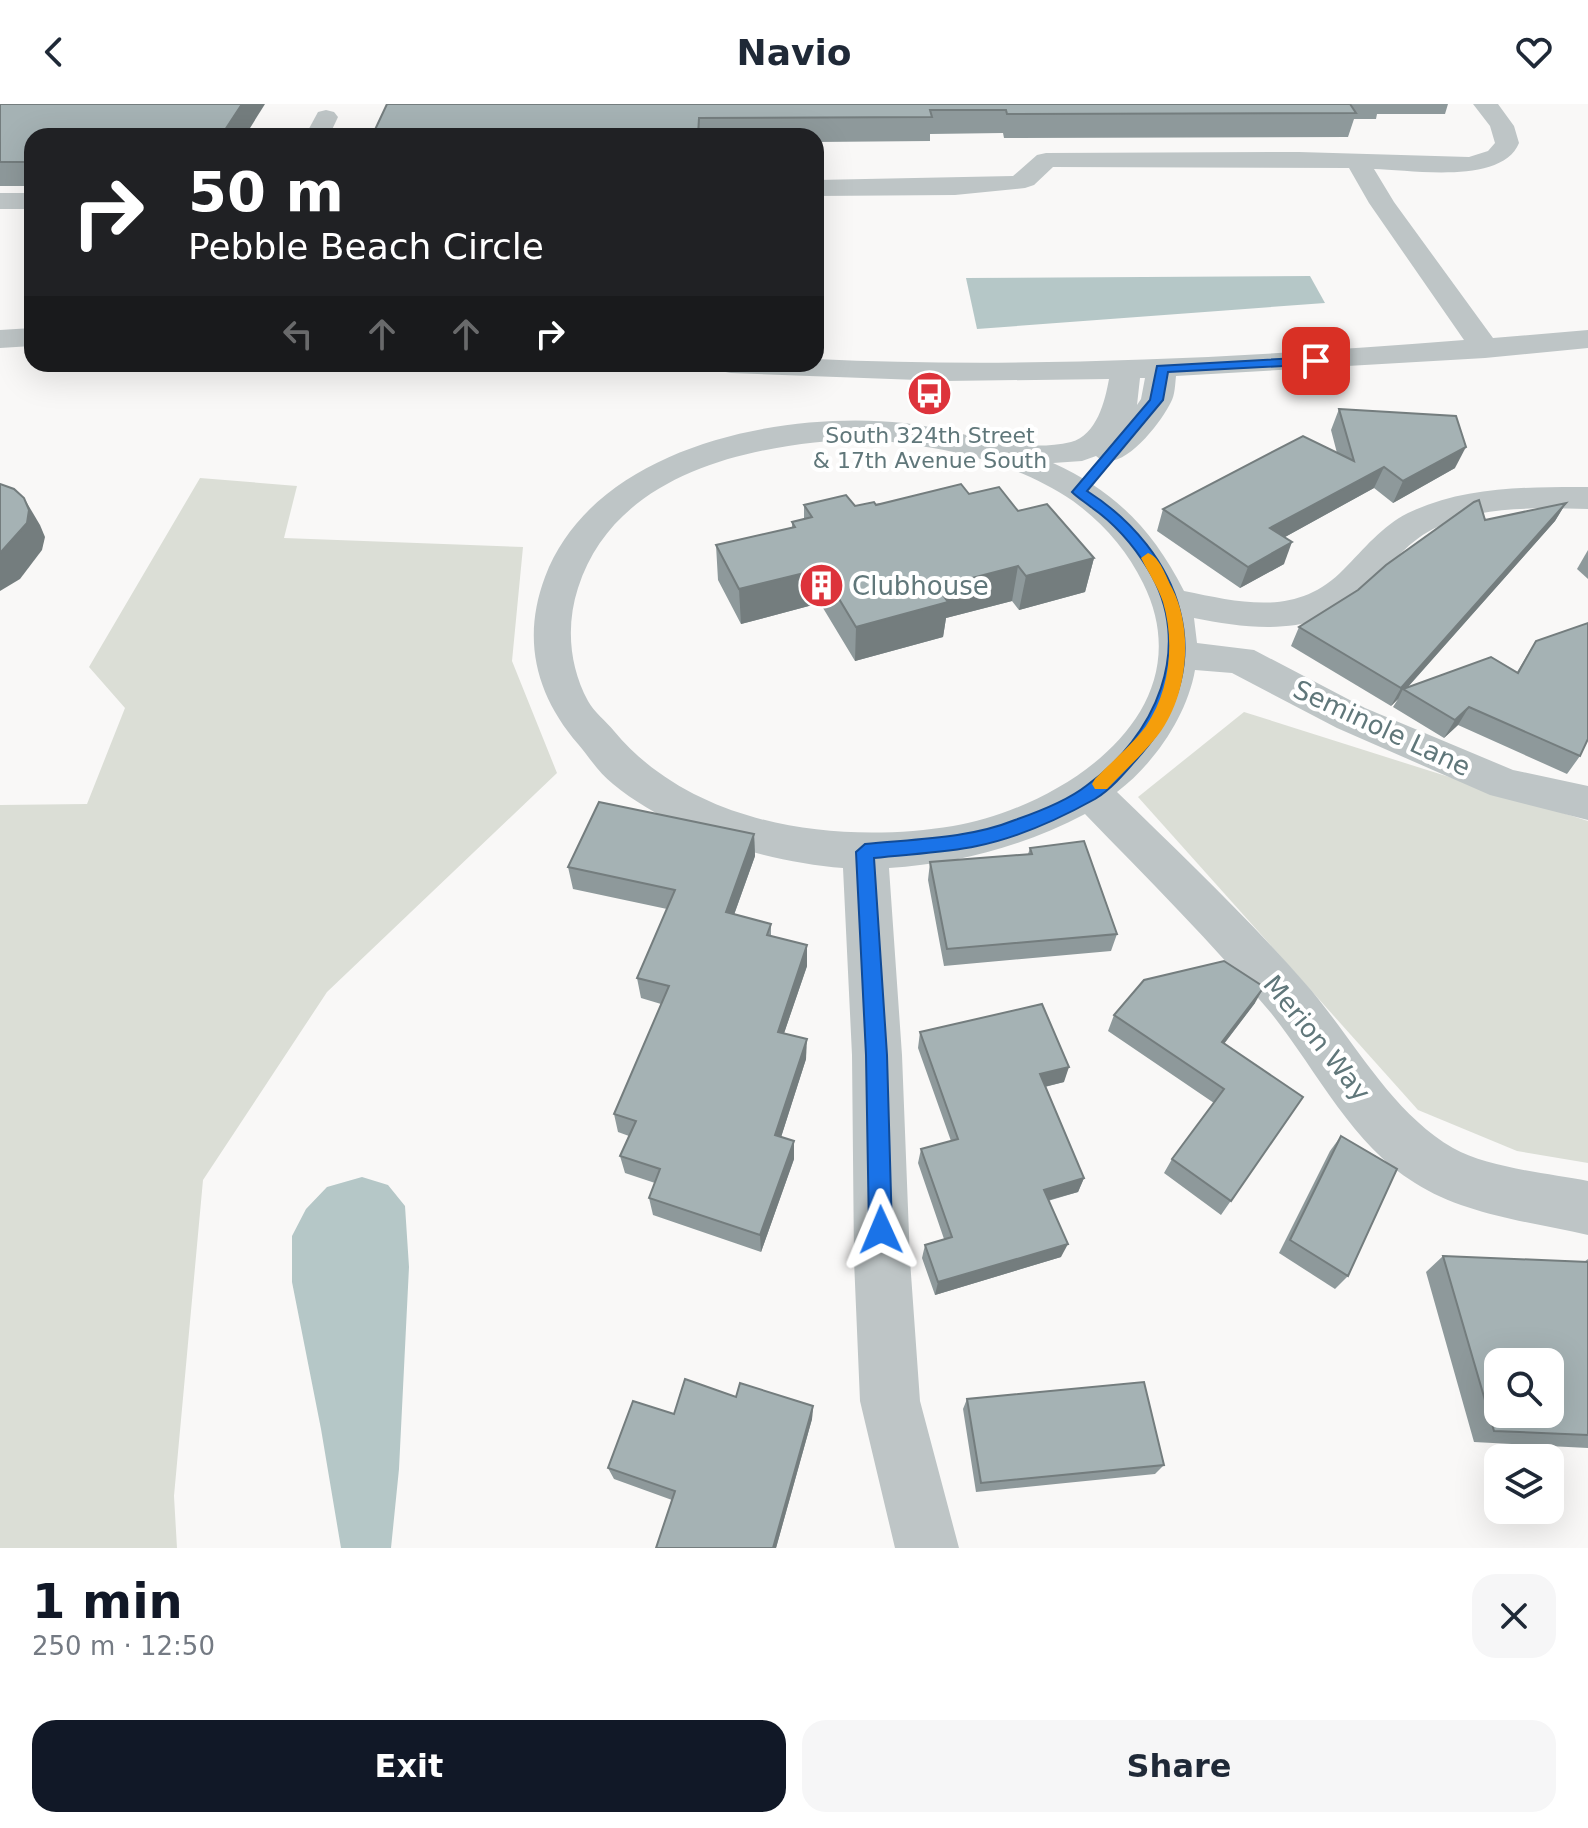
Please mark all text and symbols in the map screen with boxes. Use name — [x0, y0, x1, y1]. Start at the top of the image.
icon: back — [32, 30, 76, 74]
icon: heart — [1512, 30, 1556, 74]
text: Navio — [737, 32, 851, 73]
text: 50 m — [188, 159, 344, 224]
icon: right — [56, 160, 160, 264]
text: Pebble Beach Circle — [188, 226, 544, 267]
icon: left — [276, 312, 320, 356]
icon: ahead — [360, 312, 404, 356]
icon: ahead — [444, 312, 488, 356]
icon: right — [528, 312, 572, 356]
pin — [1282, 327, 1350, 395]
icon: arrive — [1294, 339, 1338, 383]
bus stop icon: South 324th Street & 17th Avenue South — [906, 370, 954, 418]
place label: South 324th Street & 17th Avenue South — [813, 423, 1047, 473]
building icon: Clubhouse — [797, 562, 845, 610]
place label: Clubhouse — [852, 571, 989, 601]
street label: Seminole Lane — [1289, 674, 1475, 782]
street label: Merion Way — [1257, 969, 1377, 1107]
position arrow — [839, 1188, 923, 1272]
map controls — [1484, 1348, 1564, 1524]
button: search — [1484, 1348, 1564, 1428]
button: layers — [1484, 1444, 1564, 1524]
text: 1 min — [32, 1573, 183, 1629]
button: close — [1472, 1574, 1556, 1658]
text: 250 m · 12:50 — [32, 1631, 215, 1661]
button: Exit — [32, 1720, 786, 1812]
button: Share — [802, 1720, 1556, 1812]

